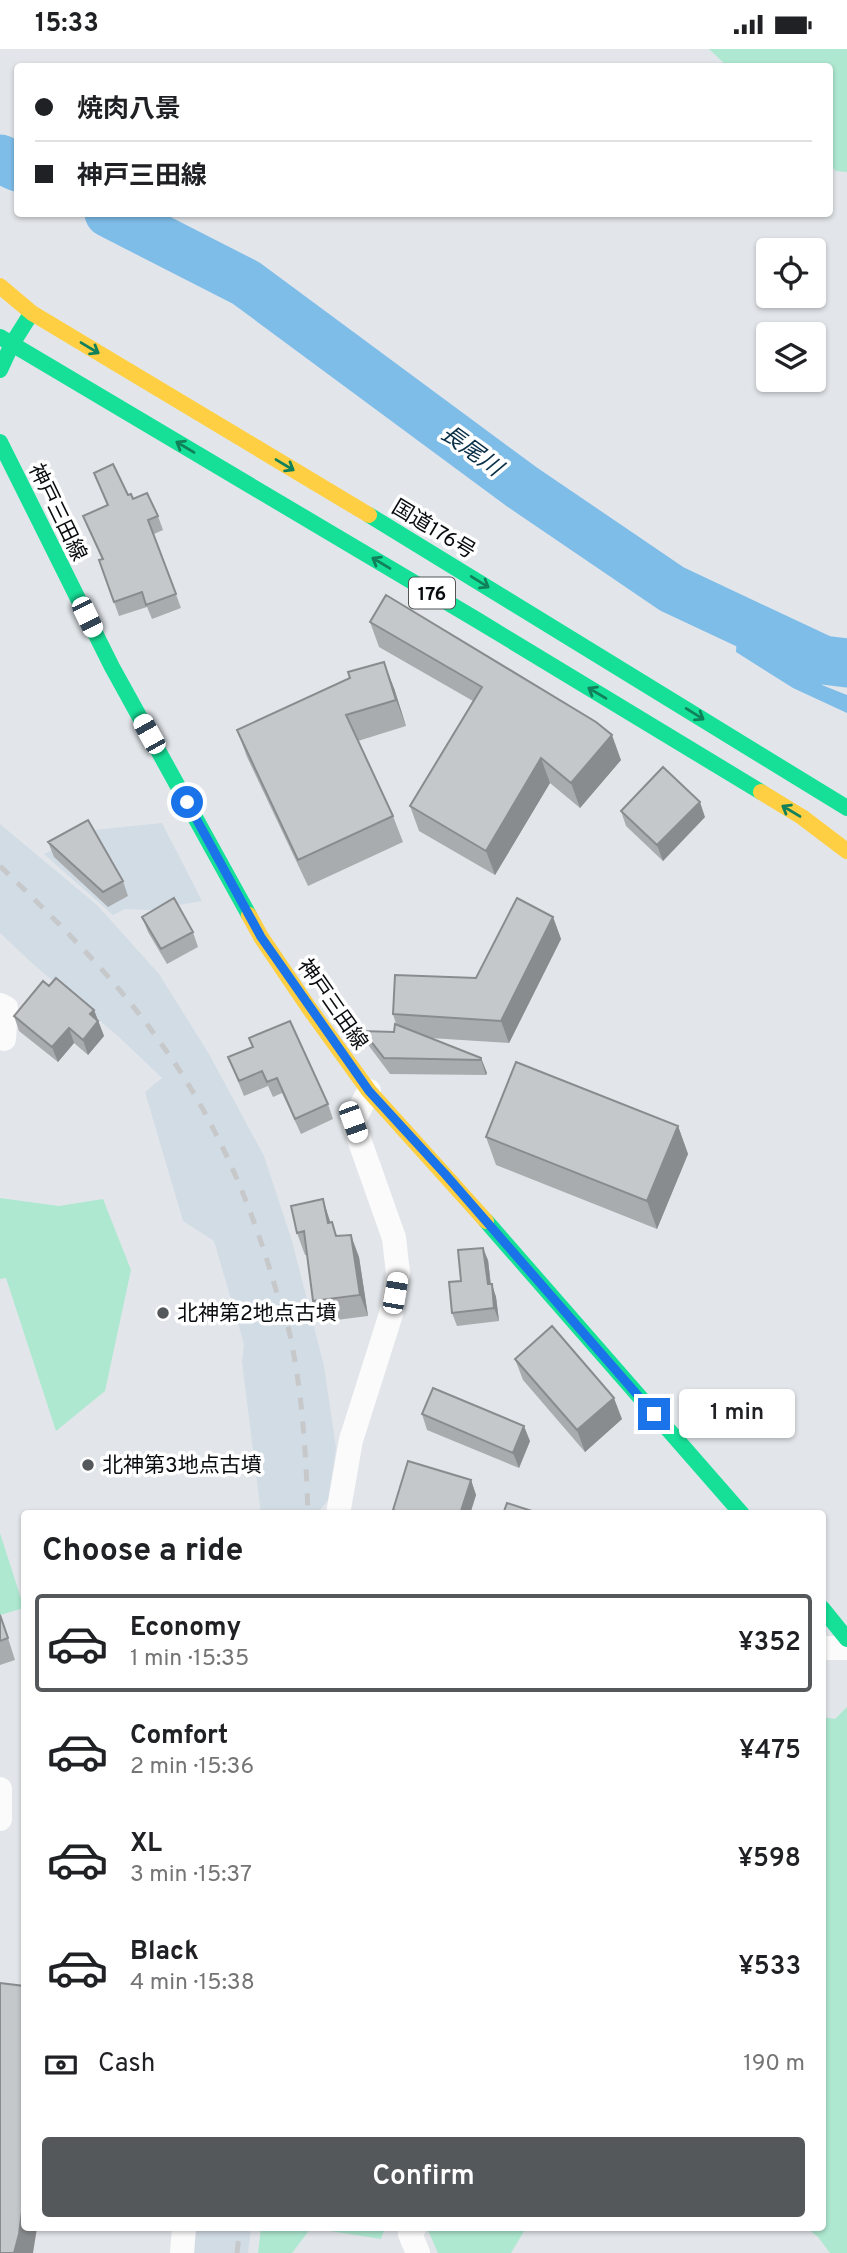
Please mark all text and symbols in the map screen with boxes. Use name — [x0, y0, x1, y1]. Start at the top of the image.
text: 15:33 — [35, 8, 99, 41]
text: 焼肉八景 — [77, 94, 181, 127]
text: 神戸三田線 — [77, 161, 207, 194]
map controls — [756, 238, 826, 392]
button: locate — [756, 238, 826, 308]
button: layers — [756, 322, 826, 392]
one-way arrow — [80, 341, 100, 355]
water label: 長尾川 — [434, 420, 509, 486]
one-way arrow — [176, 440, 196, 454]
one-way arrow — [275, 458, 295, 472]
street label: 神戸三田線 — [22, 460, 92, 566]
street label: 国道176号 — [386, 495, 480, 566]
one-way arrow — [372, 556, 392, 570]
one-way arrow — [470, 576, 490, 590]
road number: 176 — [409, 577, 455, 608]
car — [69, 594, 106, 640]
one-way arrow — [588, 685, 608, 699]
one-way arrow — [684, 708, 704, 722]
car — [130, 711, 169, 757]
route start — [171, 786, 203, 818]
one-way arrow — [782, 804, 802, 818]
street label: 神戸三田線 — [291, 954, 373, 1056]
car — [336, 1099, 371, 1145]
car — [382, 1270, 409, 1316]
place label: 北神第2地点古墳 — [177, 1301, 337, 1328]
marker: 北神第2地点古墳 — [155, 1305, 171, 1321]
callout: 1 min — [678, 1389, 794, 1439]
route end — [638, 1398, 670, 1430]
text: 1 min — [710, 1399, 764, 1428]
place label: 北神第3地点古墳 — [102, 1453, 262, 1480]
marker: 北神第3地点古墳 — [80, 1457, 96, 1473]
text: Choose a ride — [42, 1532, 243, 1572]
icon: car — [46, 1612, 109, 1675]
text: Economy — [130, 1612, 241, 1645]
text: ¥352 — [738, 1627, 801, 1660]
text: 1 min · 15:35 — [130, 1645, 249, 1674]
icon: car — [46, 1720, 109, 1783]
text: Comfort — [130, 1720, 228, 1753]
text: ¥475 — [739, 1735, 801, 1768]
text: 2 min · 15:36 — [130, 1753, 254, 1782]
icon: car — [46, 1828, 109, 1891]
text: XL — [130, 1828, 162, 1861]
text: ¥598 — [738, 1843, 801, 1876]
text: 3 min · 15:37 — [130, 1861, 252, 1890]
icon: car — [46, 1936, 109, 1999]
text: Black — [130, 1936, 199, 1969]
text: ¥533 — [738, 1951, 801, 1984]
text: 4 min · 15:38 — [130, 1969, 255, 1998]
icon: cash — [42, 2046, 80, 2084]
text: Cash — [98, 2048, 155, 2081]
text: 190 m — [743, 2050, 805, 2079]
button: Confirm — [42, 2137, 805, 2217]

